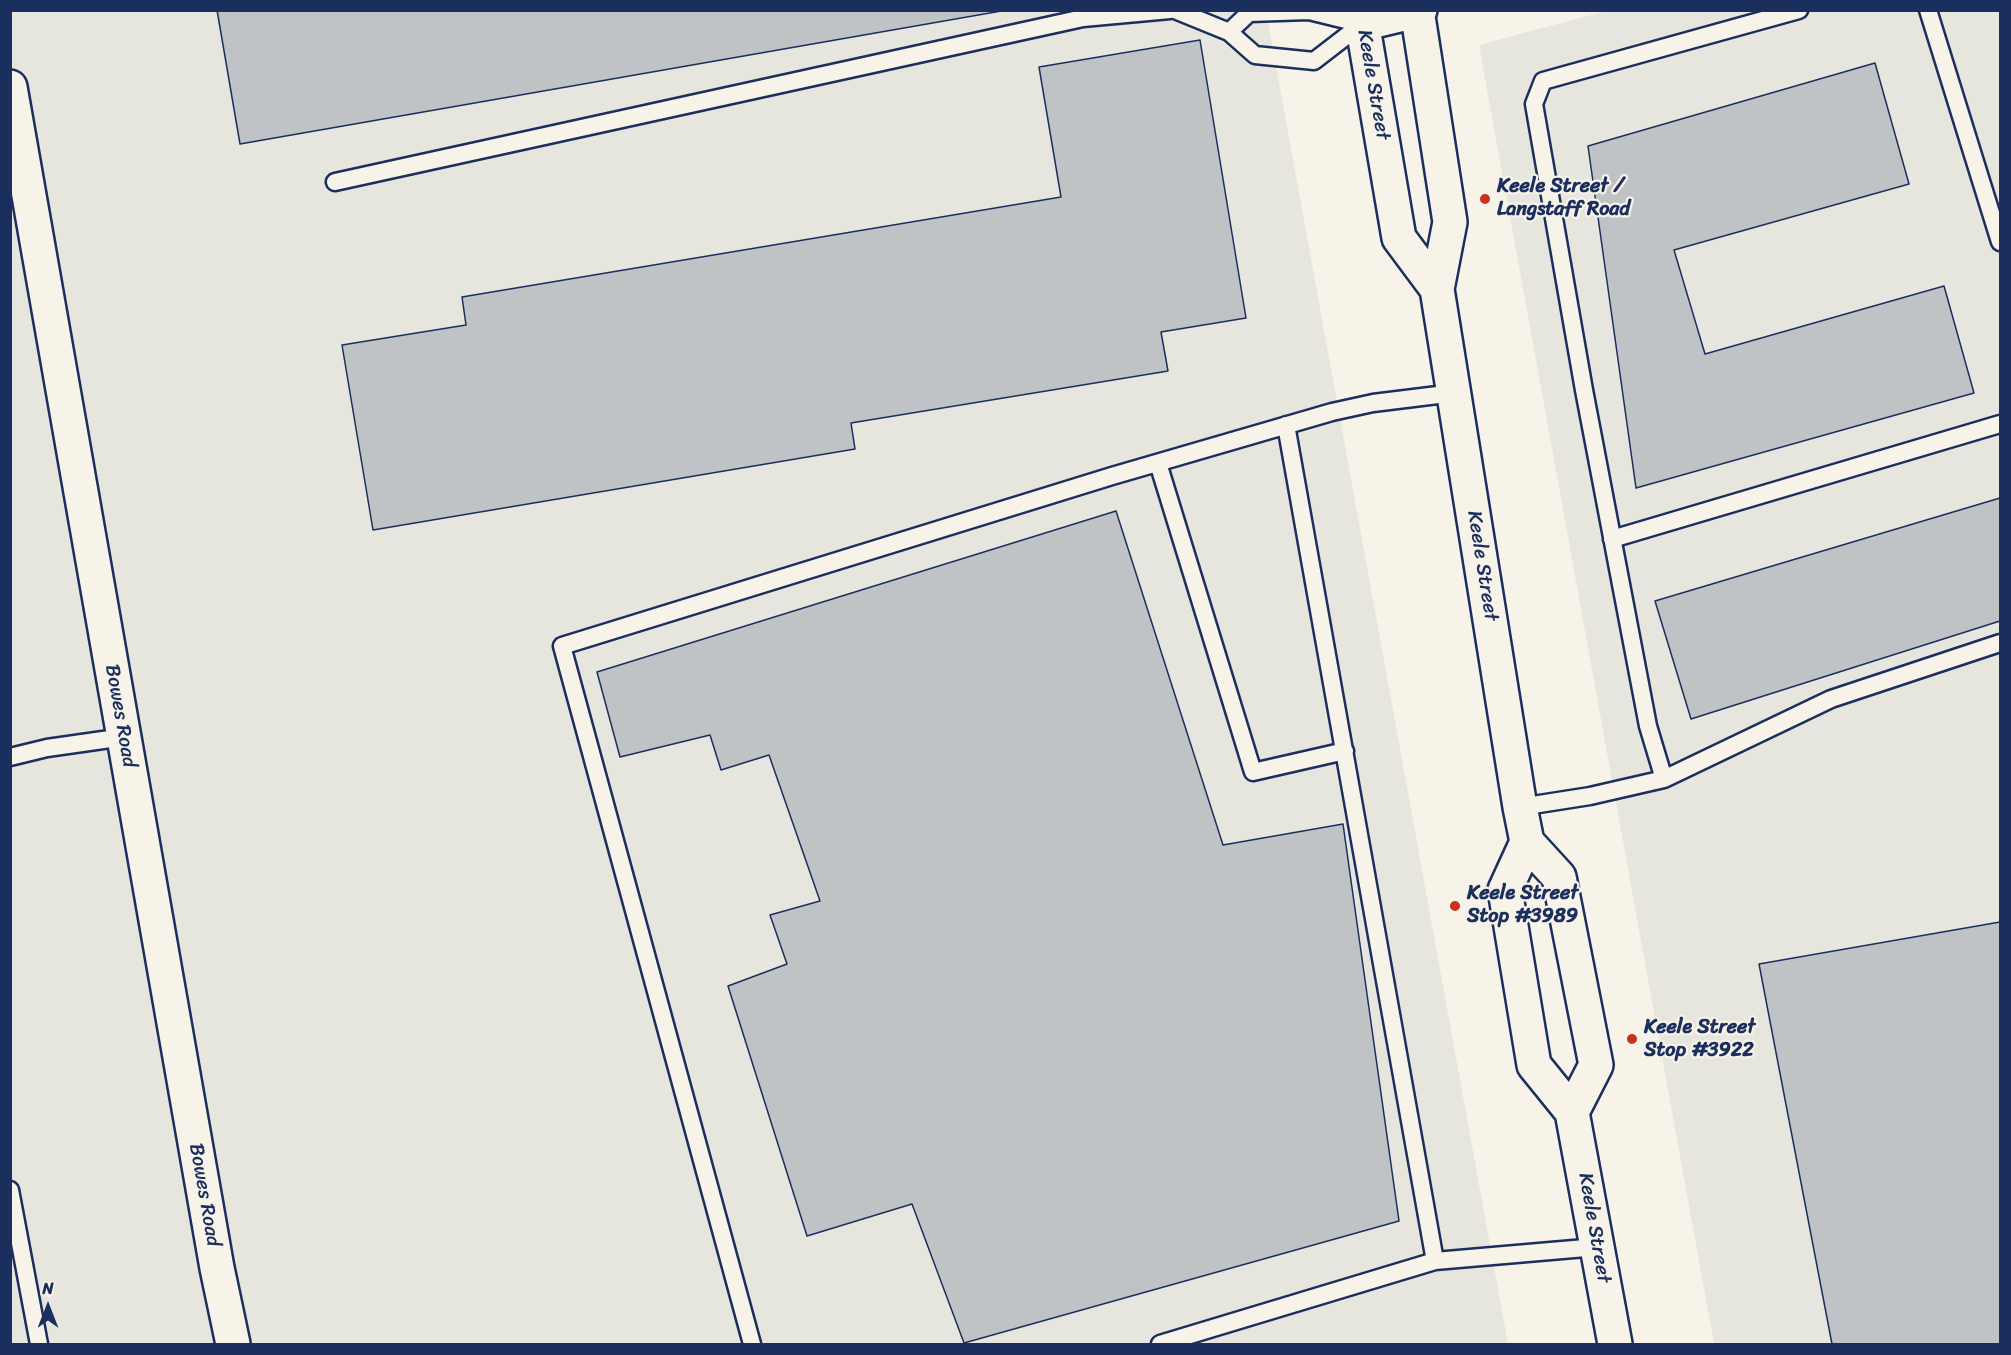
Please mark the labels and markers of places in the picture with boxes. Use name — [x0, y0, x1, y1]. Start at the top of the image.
place label: Keele Street / Langstaff Road — [1497, 175, 1630, 222]
marker: Keele Street / Langstaff Road — [1478, 192, 1492, 206]
place label: Keele Street Stop #3989 — [1467, 882, 1578, 929]
marker: Keele Street Stop #3989 — [1448, 899, 1462, 913]
place label: Keele Street Stop #3922 — [1644, 1016, 1755, 1063]
marker: Keele Street Stop #3922 — [1625, 1032, 1639, 1046]

